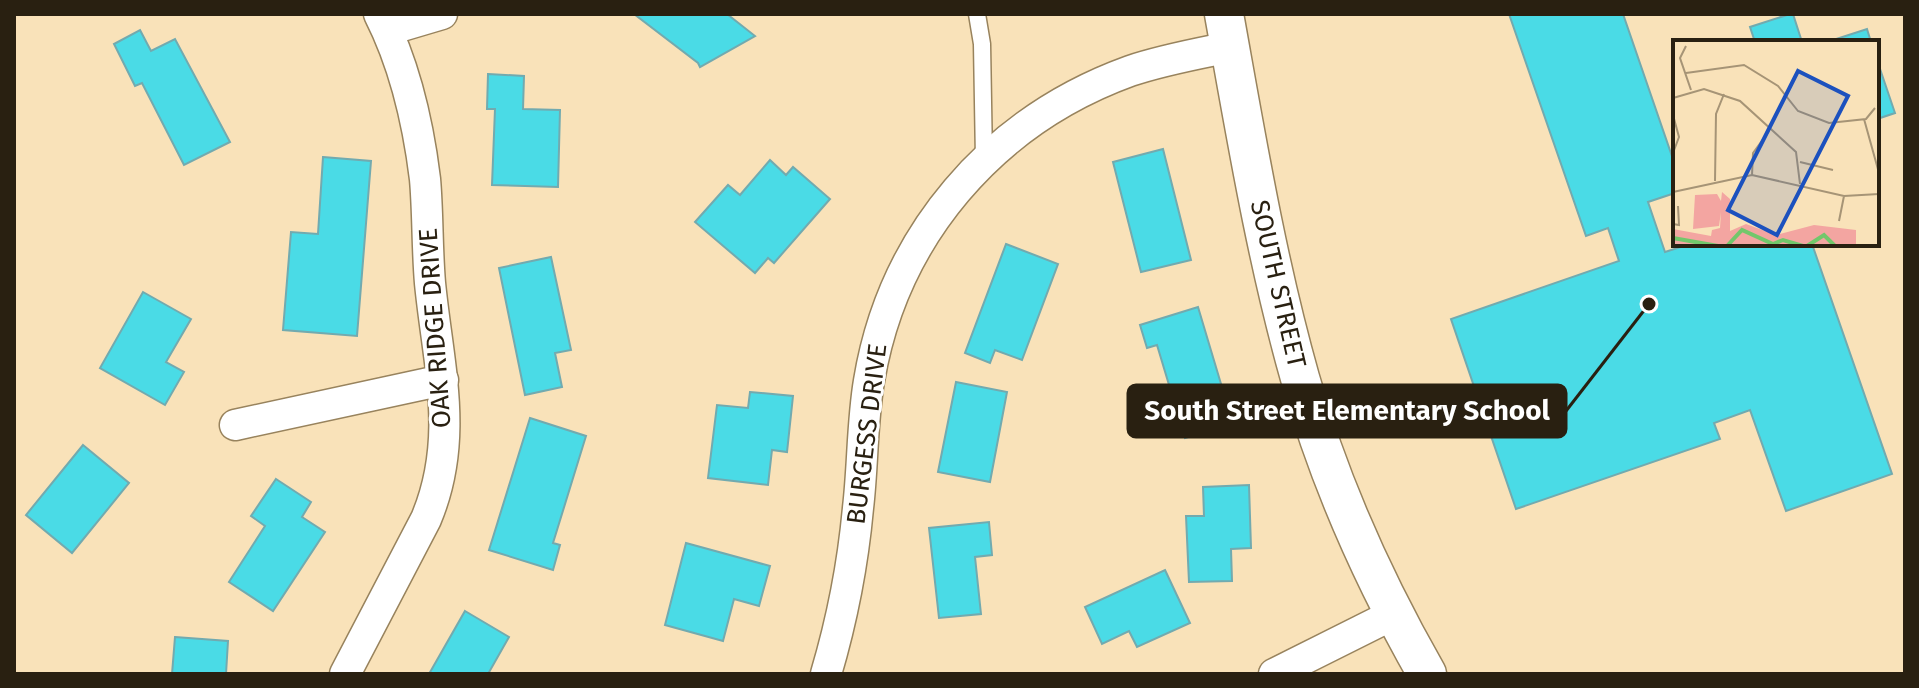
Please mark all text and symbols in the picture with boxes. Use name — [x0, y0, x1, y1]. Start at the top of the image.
inset map — [1673, 40, 1879, 246]
street label: SOUTH STREET — [1244, 197, 1313, 372]
street label: OAK RIDGE DRIVE — [413, 227, 457, 429]
street label: BURGESS DRIVE — [841, 342, 893, 526]
callout: South Street Elementary School — [1128, 385, 1566, 437]
text: South Street Elementary School — [1144, 394, 1551, 427]

